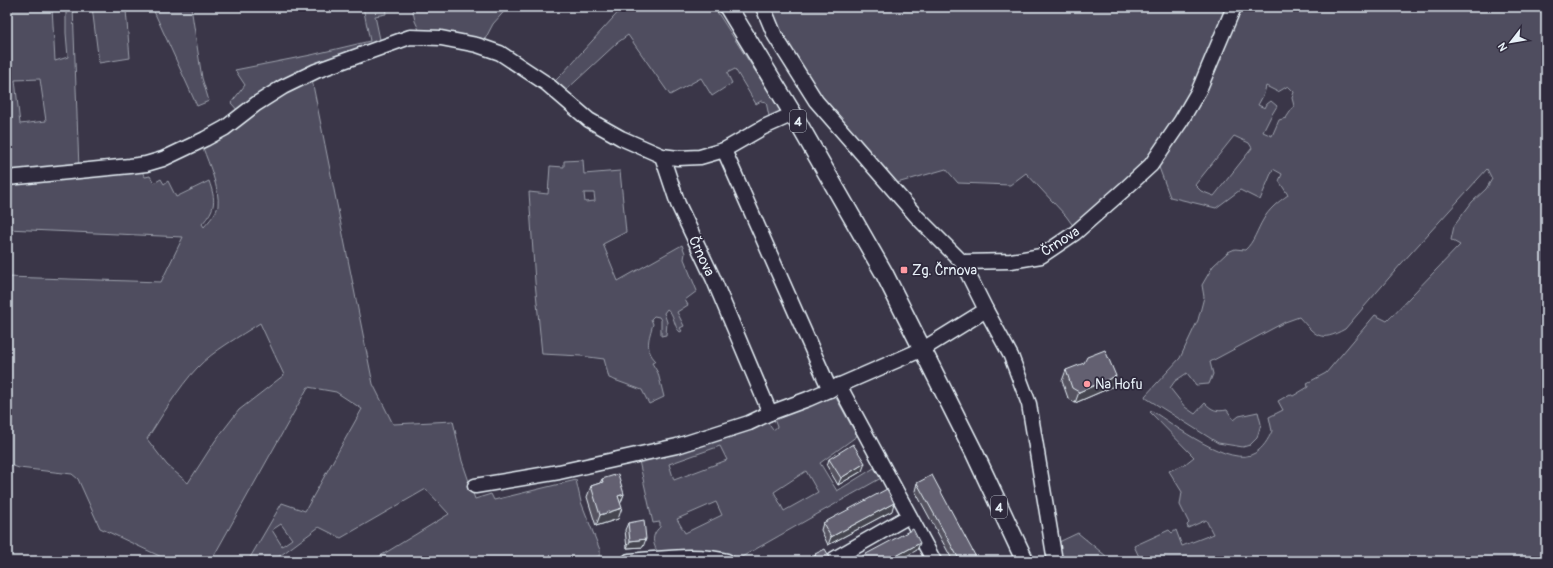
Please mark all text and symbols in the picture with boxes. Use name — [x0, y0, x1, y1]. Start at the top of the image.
north arrow — [1491, 22, 1531, 62]
text: N — [1495, 40, 1510, 53]
road number: 4 — [790, 110, 806, 132]
street label: Črnova — [1037, 222, 1083, 260]
street label: Črnova — [685, 233, 719, 279]
place label: Zg. Črnova — [912, 261, 977, 279]
marker: Zg. Črnova — [899, 265, 909, 275]
place label: Na Hofu — [1095, 376, 1143, 393]
marker: Na Hofu — [1082, 379, 1092, 389]
road number: 4 — [991, 496, 1007, 518]

